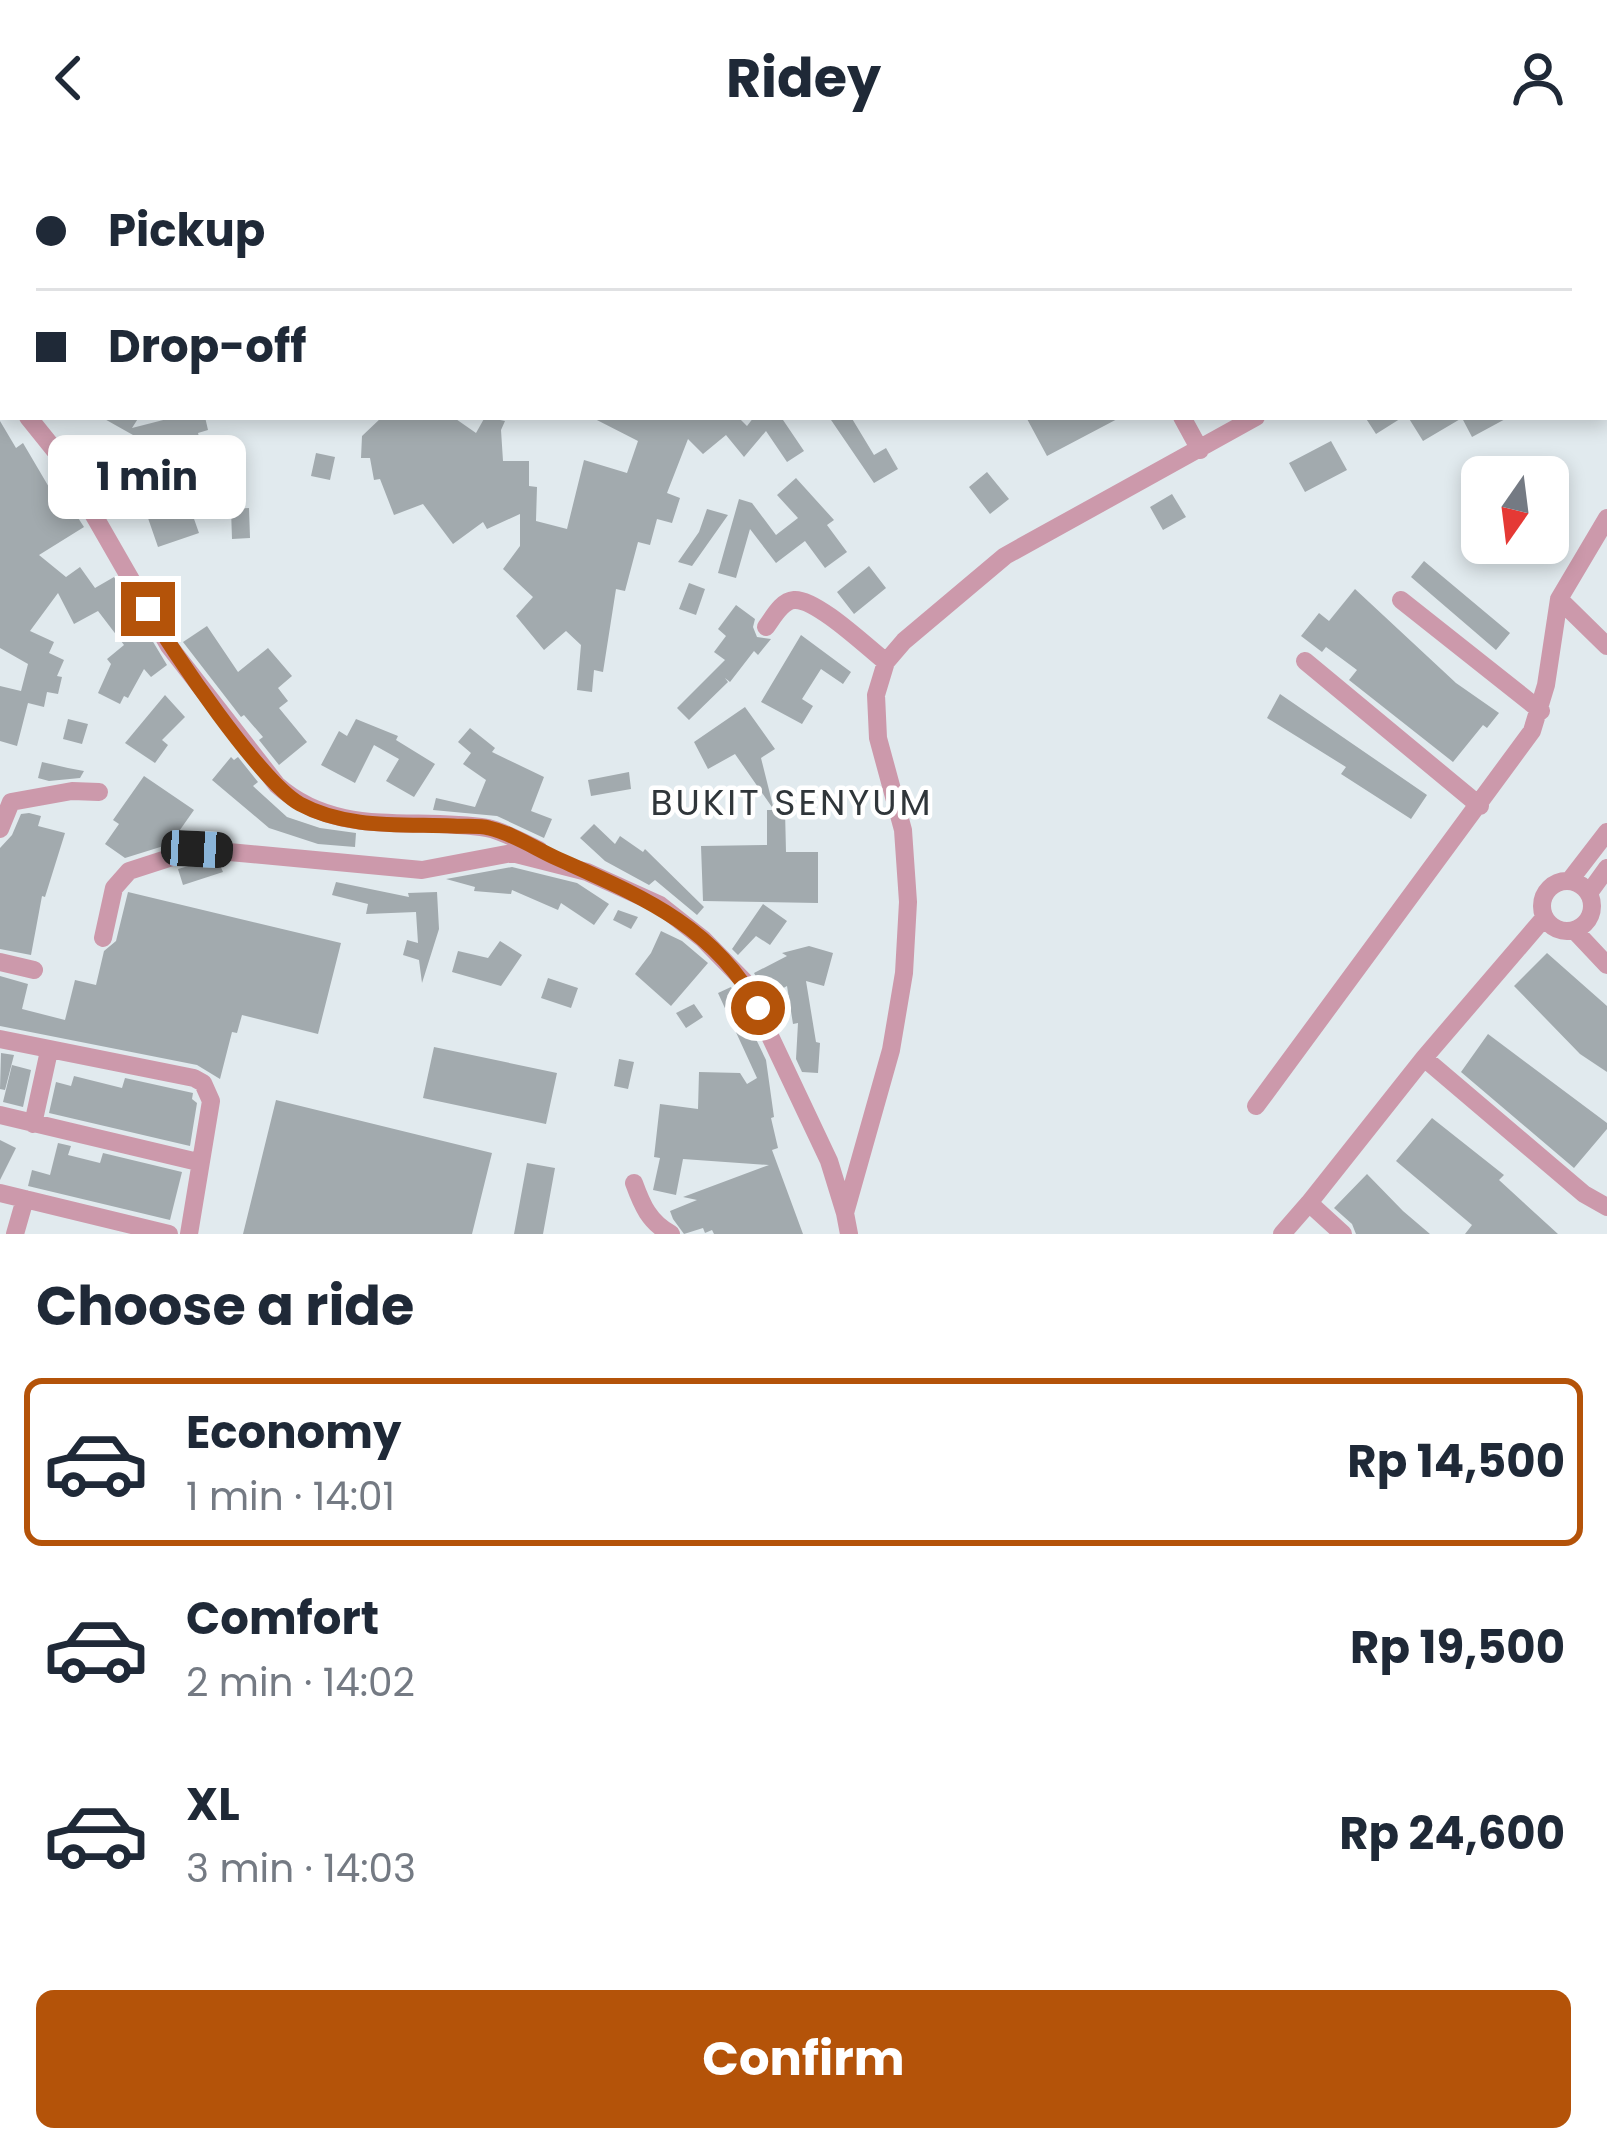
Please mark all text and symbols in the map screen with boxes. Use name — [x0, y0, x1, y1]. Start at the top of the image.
text: Ridey — [726, 40, 881, 116]
icon: back — [36, 45, 102, 111]
icon: person — [1505, 45, 1571, 111]
text: Pickup — [108, 199, 265, 262]
text: Drop-off — [108, 315, 306, 378]
callout: 1 min — [49, 435, 247, 519]
text: 1 min — [96, 449, 198, 504]
north arrow — [1461, 456, 1569, 564]
map controls — [1461, 456, 1569, 564]
route end — [121, 582, 175, 636]
district label: BUKIT SENYUM — [650, 777, 934, 828]
car — [160, 829, 234, 869]
route start — [731, 981, 785, 1035]
text: Choose a ride — [36, 1268, 414, 1344]
text: Economy — [186, 1401, 401, 1464]
icon: car — [42, 1408, 150, 1516]
text: Rp 14,500 — [1347, 1430, 1565, 1493]
text: 1 min · 14:01 — [186, 1469, 395, 1524]
text: Comfort — [186, 1587, 379, 1650]
icon: car — [42, 1594, 150, 1702]
text: Rp 19,500 — [1350, 1616, 1565, 1679]
text: 2 min · 14:02 — [186, 1655, 415, 1710]
text: XL — [186, 1773, 240, 1836]
icon: car — [42, 1780, 150, 1888]
text: Rp 24,600 — [1339, 1802, 1565, 1865]
text: 3 min · 14:03 — [186, 1841, 416, 1896]
button: Confirm — [36, 1990, 1571, 2128]

